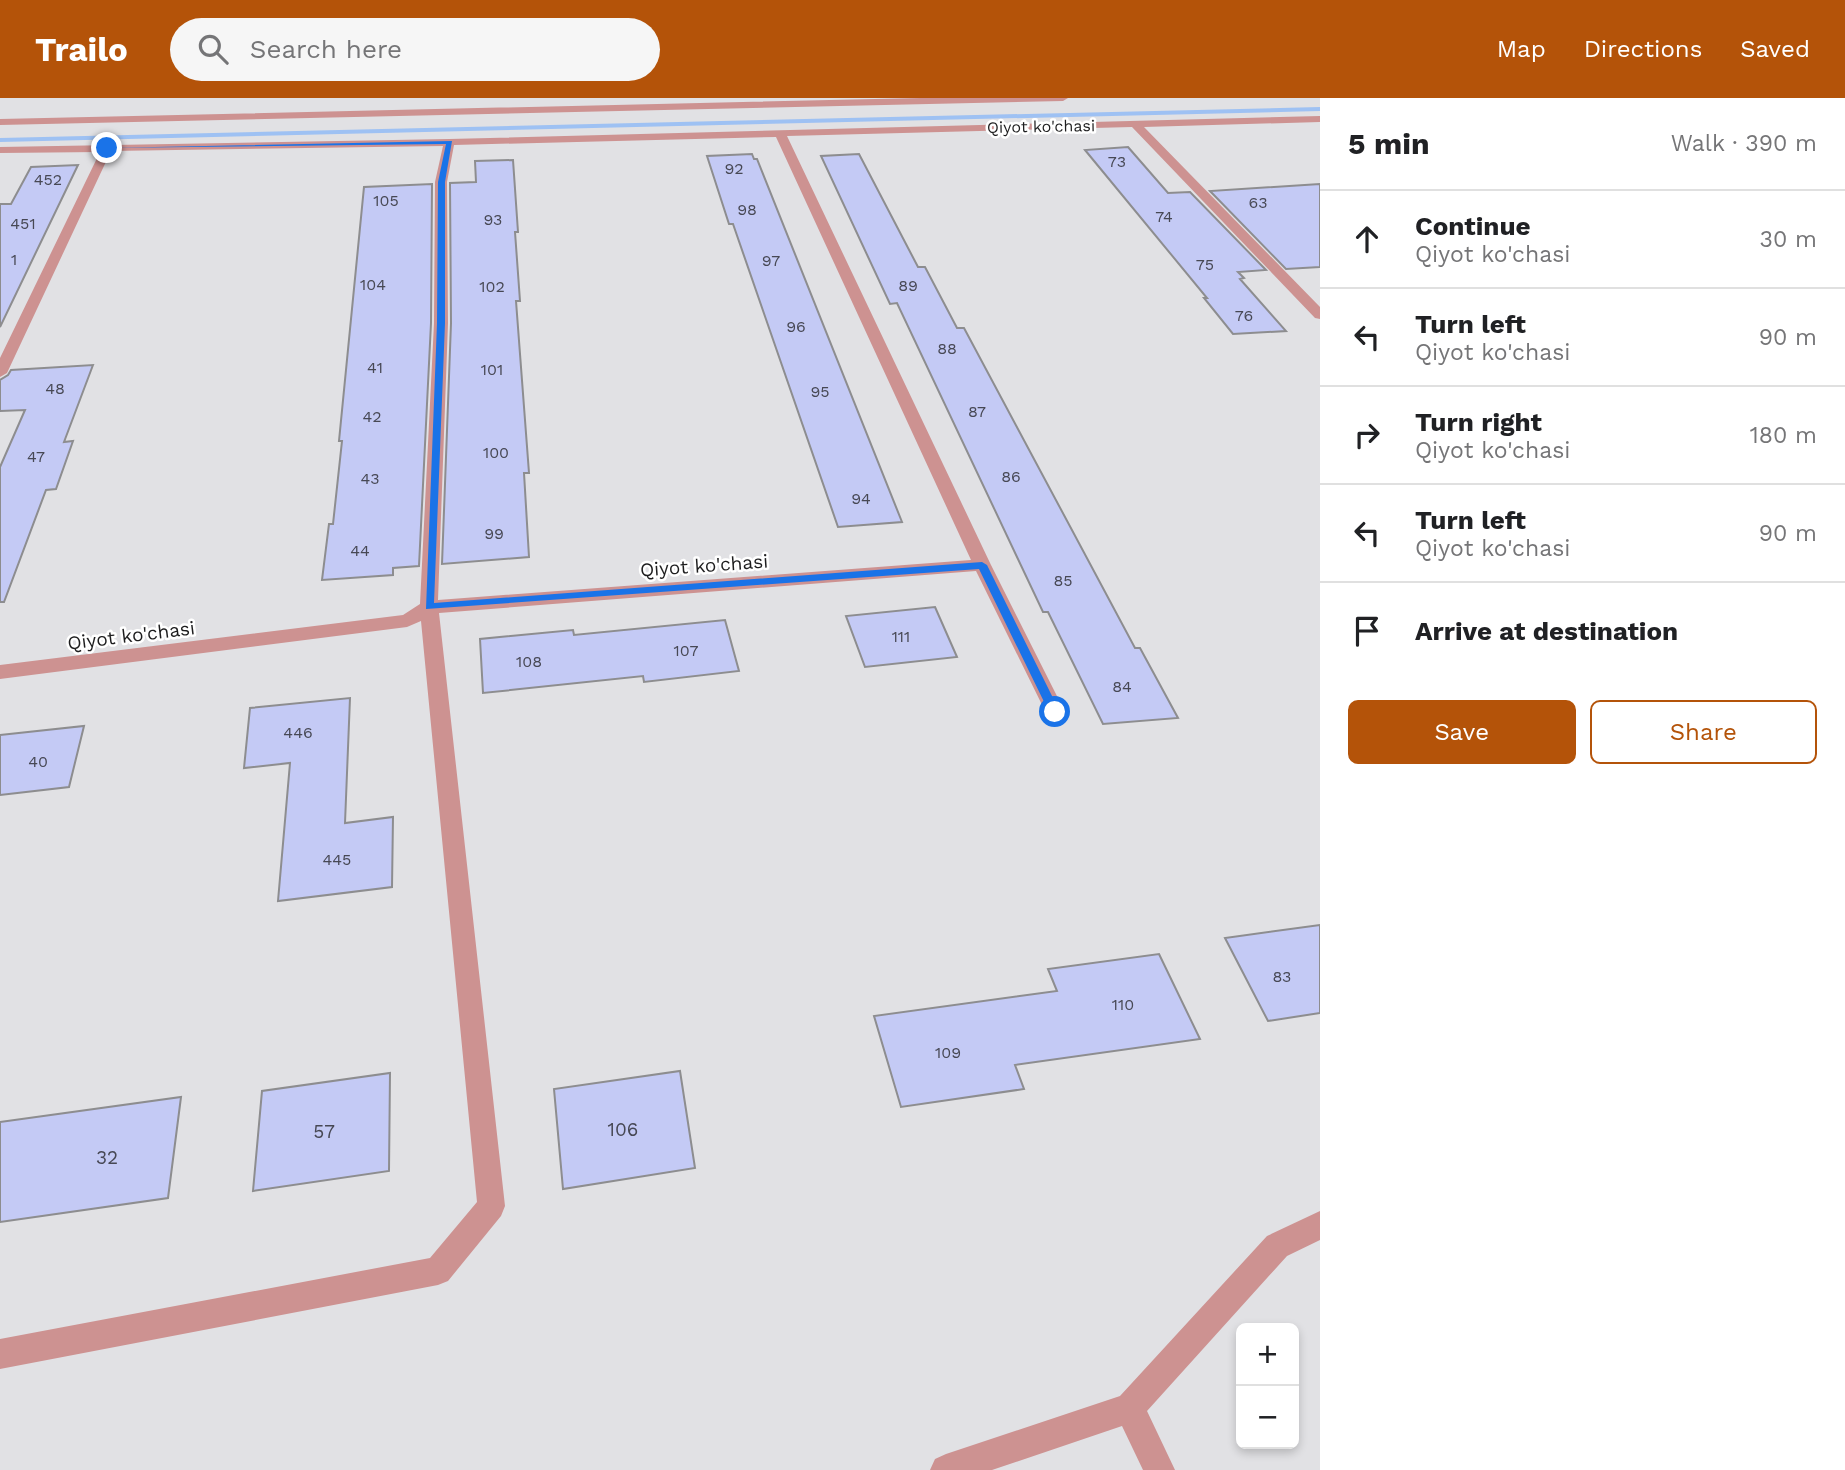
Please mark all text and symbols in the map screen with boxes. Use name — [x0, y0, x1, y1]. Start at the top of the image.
search box — [170, 18, 660, 81]
text: Trailo — [35, 30, 128, 69]
icon: search — [194, 30, 232, 68]
text: Search here — [250, 34, 402, 64]
text: Map — [1497, 35, 1546, 63]
text: Directions — [1584, 35, 1702, 63]
text: Saved — [1740, 35, 1810, 63]
street label: Qiyot ko'chasi — [987, 116, 1095, 137]
text: 5 min — [1348, 126, 1430, 161]
text: Walk · 390 m — [1671, 130, 1817, 157]
route end — [91, 132, 122, 163]
house number: 73 — [1108, 152, 1126, 171]
house number: 92 — [724, 159, 744, 178]
house number: 452 — [34, 170, 62, 189]
house number: 105 — [373, 191, 399, 210]
house number: 63 — [1248, 193, 1268, 212]
house number: 98 — [737, 200, 757, 219]
house number: 74 — [1155, 207, 1173, 226]
house number: 93 — [484, 210, 502, 229]
text: Continue — [1415, 211, 1531, 241]
house number: 451 — [10, 214, 36, 233]
icon: ahead — [1348, 220, 1386, 258]
text: 30 m — [1760, 226, 1817, 253]
text: Qiyot ko'chasi — [1415, 241, 1570, 268]
house number: 1 — [11, 250, 17, 269]
house number: 97 — [762, 251, 780, 270]
house number: 75 — [1196, 255, 1214, 274]
house number: 104 — [360, 275, 386, 294]
house number: 89 — [898, 276, 918, 295]
house number: 102 — [479, 277, 505, 296]
house number: 76 — [1235, 306, 1253, 325]
text: Turn left — [1415, 309, 1526, 339]
house number: 96 — [786, 317, 806, 336]
icon: left — [1348, 318, 1386, 356]
text: 90 m — [1759, 324, 1817, 351]
house number: 88 — [937, 339, 957, 358]
text: Qiyot ko'chasi — [1415, 339, 1570, 366]
house number: 41 — [367, 358, 383, 377]
house number: 101 — [481, 360, 503, 379]
house number: 48 — [45, 379, 65, 398]
house number: 95 — [810, 382, 830, 401]
house number: 87 — [968, 402, 986, 421]
house number: 42 — [362, 407, 382, 426]
text: Turn right — [1415, 407, 1542, 437]
icon: right — [1348, 416, 1386, 454]
text: 180 m — [1750, 422, 1817, 449]
text: Qiyot ko'chasi — [1415, 437, 1570, 464]
house number: 100 — [483, 443, 509, 462]
house number: 47 — [27, 447, 45, 466]
house number: 86 — [1001, 467, 1021, 486]
house number: 43 — [360, 469, 380, 488]
house number: 94 — [851, 489, 871, 508]
text: Turn left — [1415, 505, 1526, 535]
icon: left — [1348, 514, 1386, 552]
text: 90 m — [1759, 520, 1817, 547]
house number: 99 — [484, 524, 504, 543]
text: Qiyot ko'chasi — [1415, 535, 1570, 562]
house number: 44 — [350, 541, 370, 560]
street label: Qiyot ko'chasi — [639, 550, 769, 581]
house number: 85 — [1053, 571, 1073, 590]
icon: arrive — [1348, 612, 1386, 650]
street label: Qiyot ko'chasi — [66, 616, 196, 655]
text: Arrive at destination — [1415, 616, 1678, 646]
house number: 111 — [892, 627, 910, 646]
house number: 107 — [674, 641, 698, 660]
house number: 108 — [516, 652, 542, 671]
house number: 84 — [1112, 677, 1132, 696]
route start — [1039, 696, 1070, 727]
button: Save — [1348, 700, 1576, 764]
button: Share — [1590, 700, 1817, 764]
house number: 446 — [283, 723, 313, 742]
house number: 40 — [28, 752, 48, 771]
house number: 445 — [323, 850, 351, 869]
house number: 83 — [1273, 967, 1291, 986]
house number: 110 — [1112, 995, 1134, 1014]
house number: 109 — [935, 1043, 961, 1062]
house number: 106 — [608, 1118, 638, 1141]
house number: 57 — [313, 1120, 335, 1143]
house number: 32 — [96, 1146, 118, 1169]
map controls — [1236, 1323, 1299, 1449]
button: + — [1236, 1323, 1299, 1386]
button: − — [1236, 1386, 1299, 1449]

